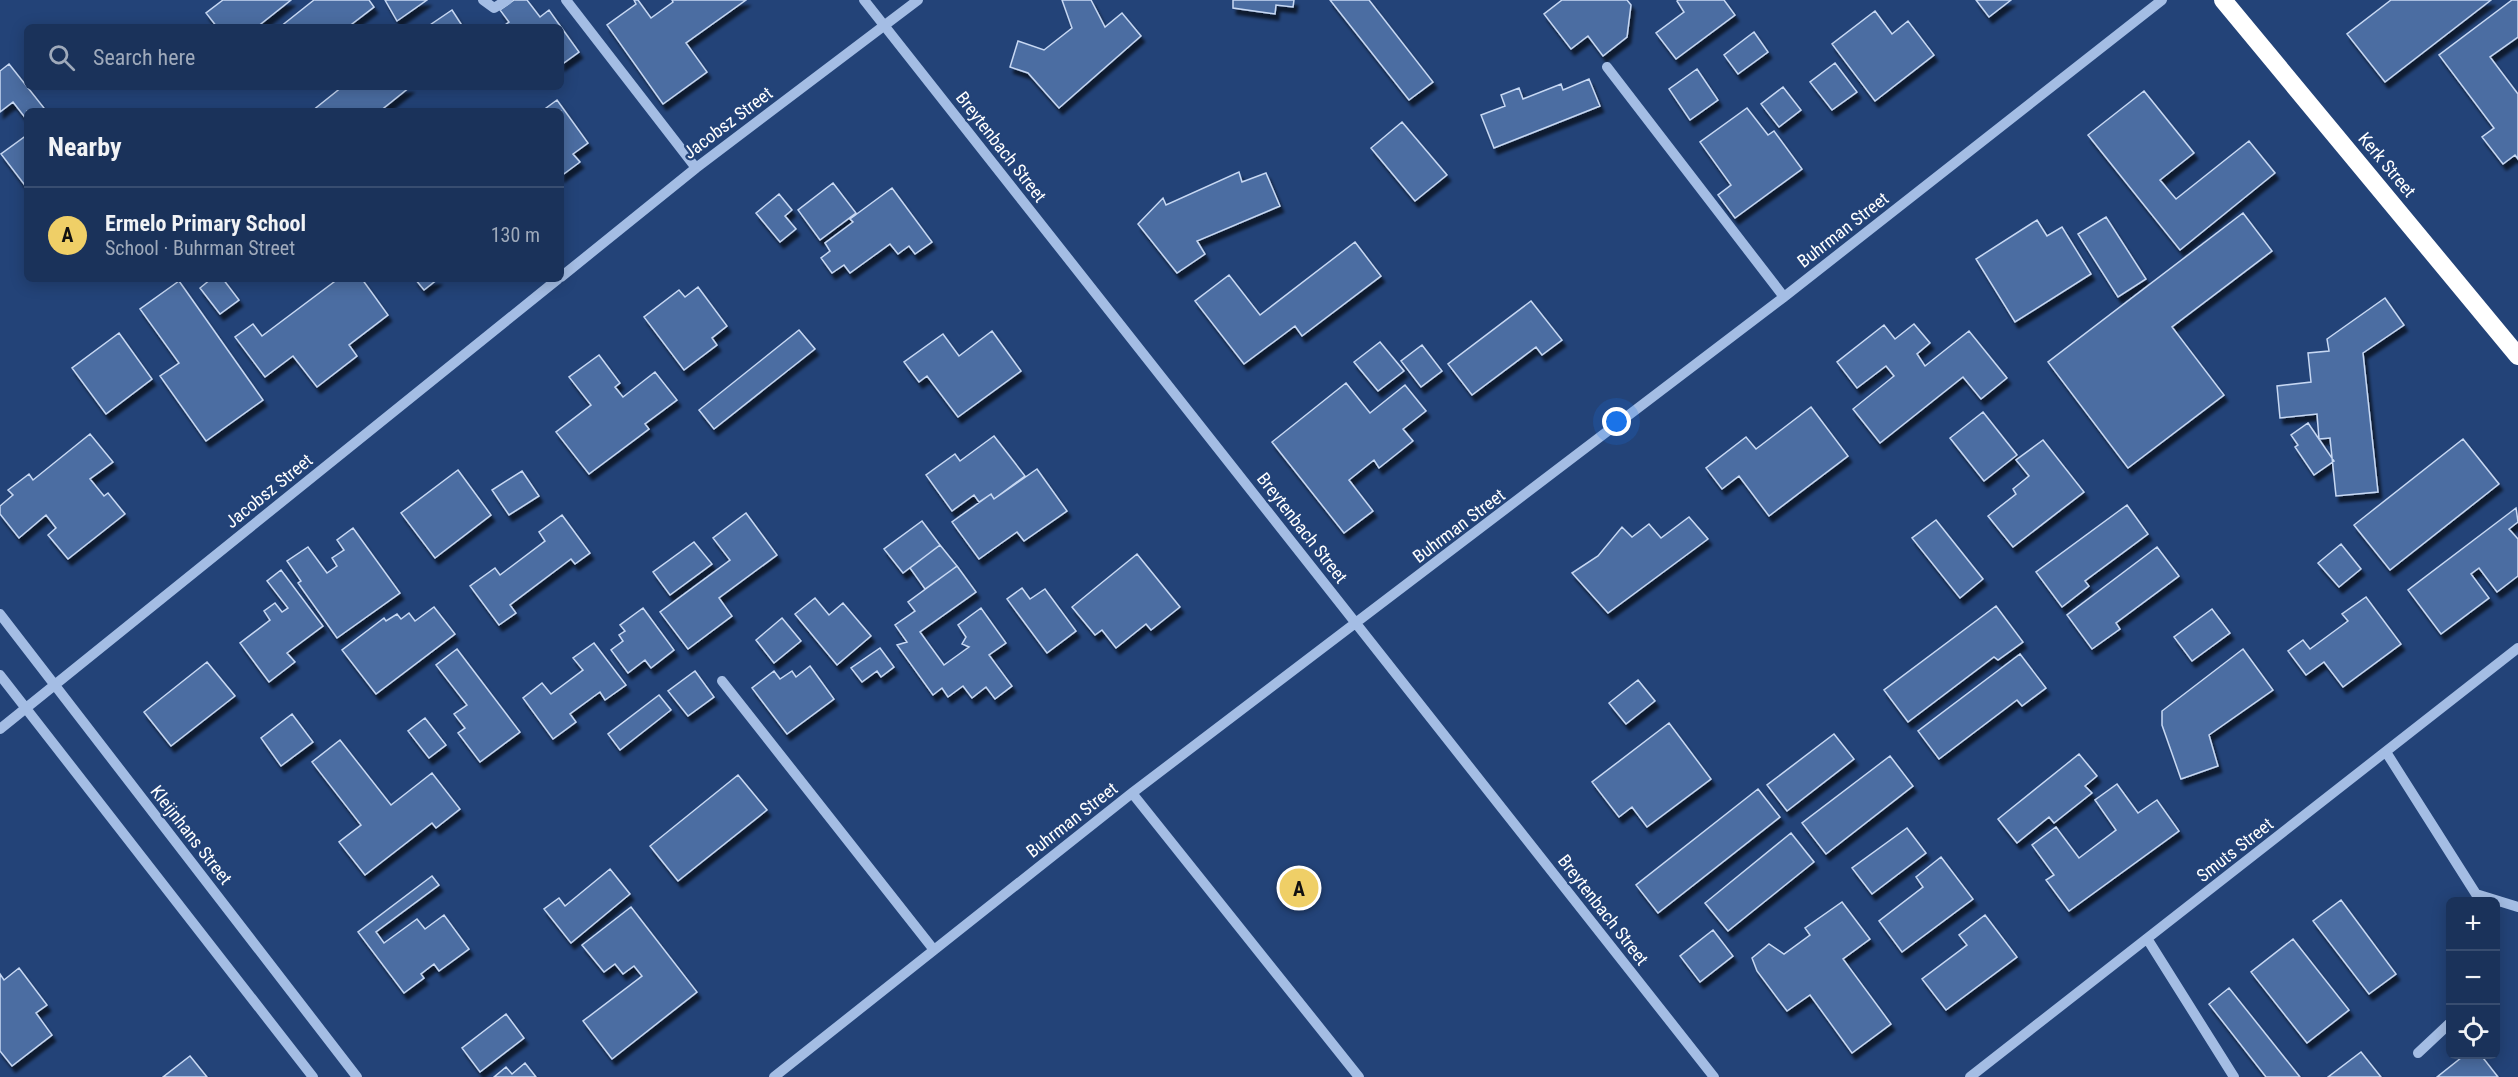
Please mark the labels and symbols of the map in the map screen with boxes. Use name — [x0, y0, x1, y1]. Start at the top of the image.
street label: Jacobsz Street — [679, 82, 776, 163]
street label: Breytenbach Street — [952, 87, 1051, 206]
street label: Kerk Street — [2354, 128, 2420, 201]
street label: Buhrman Street — [1793, 187, 1892, 272]
your location — [1602, 407, 1631, 436]
street label: Jacobsz Street — [221, 449, 316, 532]
street label: Breytenbach Street — [1253, 468, 1352, 587]
street label: Buhrman Street — [1408, 484, 1509, 567]
street label: Buhrman Street — [1022, 777, 1121, 862]
street label: Kleijnhans Street — [146, 781, 237, 888]
street label: Smuts Street — [2192, 813, 2277, 886]
street label: Breytenbach Street — [1554, 850, 1653, 969]
pin: A — [1280, 866, 1318, 910]

